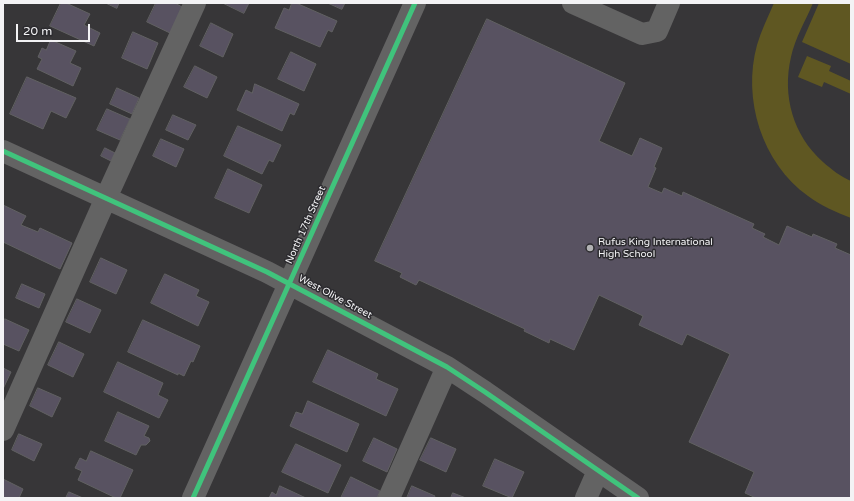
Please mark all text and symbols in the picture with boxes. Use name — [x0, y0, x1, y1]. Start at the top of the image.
scale bar — [18, 16, 92, 42]
text: 20 m — [23, 24, 52, 38]
street label: North 17th Street — [283, 184, 329, 266]
place label: Rufus King International High School — [598, 236, 713, 260]
marker: Rufus King International High School — [585, 243, 595, 253]
street label: West Olive Street — [296, 273, 374, 321]

